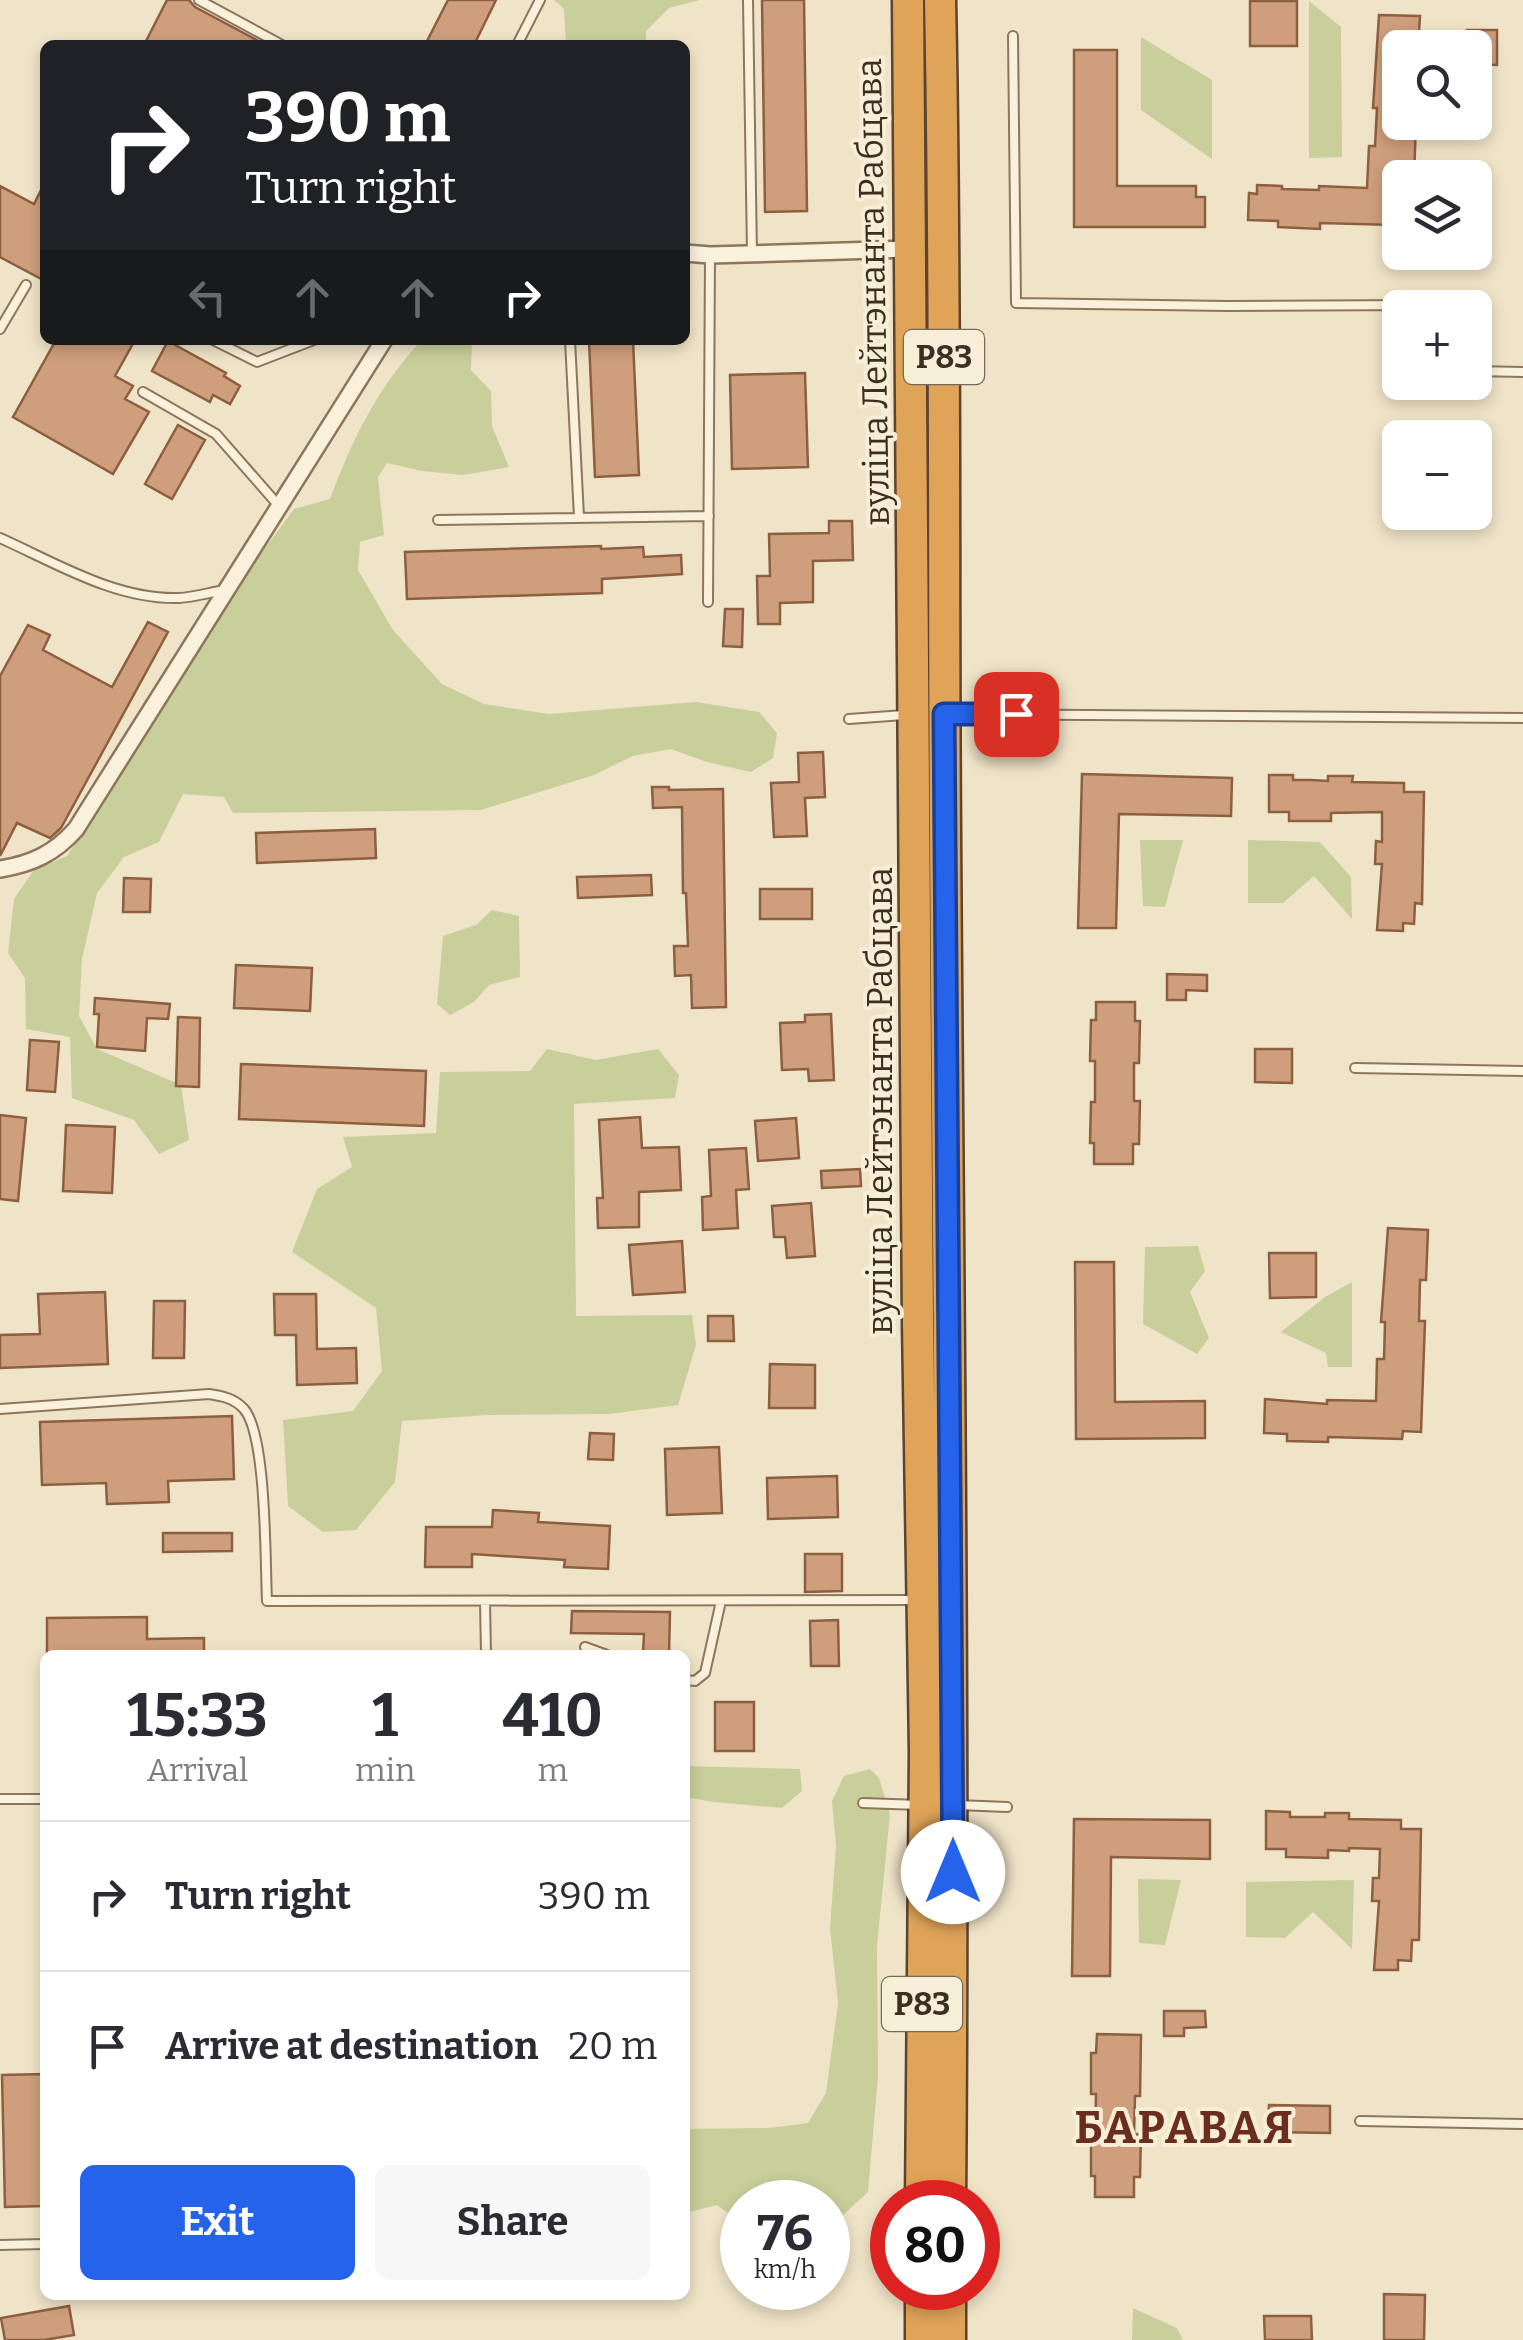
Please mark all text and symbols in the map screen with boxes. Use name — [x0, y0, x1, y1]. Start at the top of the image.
map controls — [1382, 30, 1492, 530]
button: search — [1382, 30, 1492, 140]
street label: вуліца Лейтэнанта Рабцава — [848, 58, 898, 526]
text: 390 m — [245, 76, 451, 160]
icon: right — [80, 80, 210, 210]
button: layers — [1382, 160, 1492, 270]
text: Turn right — [245, 161, 457, 215]
icon: left — [180, 270, 235, 325]
icon: ahead — [285, 270, 340, 325]
icon: ahead — [390, 270, 445, 325]
icon: right — [495, 270, 550, 325]
button: + — [1382, 290, 1492, 400]
road number: Р83 — [904, 330, 984, 384]
button: − — [1382, 420, 1492, 530]
pin — [974, 672, 1059, 757]
icon: arrive — [989, 687, 1044, 742]
street label: вуліца Лейтэнанта Рабцава — [859, 867, 901, 1335]
text: 15:33 — [127, 1680, 268, 1752]
text: 1 — [372, 1680, 398, 1752]
text: 410 — [502, 1680, 603, 1752]
text: Arrival — [147, 1751, 248, 1789]
text: min — [355, 1751, 415, 1789]
text: m — [537, 1751, 568, 1789]
position arrow — [901, 1820, 1005, 1924]
icon: right — [80, 1869, 135, 1924]
text: Turn right — [165, 1873, 351, 1919]
text: 390 m — [538, 1873, 650, 1919]
road number: Р83 — [882, 1977, 962, 2031]
icon: arrive — [80, 2019, 135, 2074]
text: Arrive at destination — [165, 2023, 538, 2069]
text: 20 m — [568, 2023, 657, 2069]
district label: БАРАВАЯ — [1074, 2101, 1296, 2155]
button: Exit — [80, 2165, 355, 2280]
button: Share — [375, 2165, 650, 2280]
speed limit sign: 80 — [870, 2180, 1000, 2310]
text: 76 — [757, 2203, 813, 2263]
text: km/h — [754, 2255, 816, 2285]

